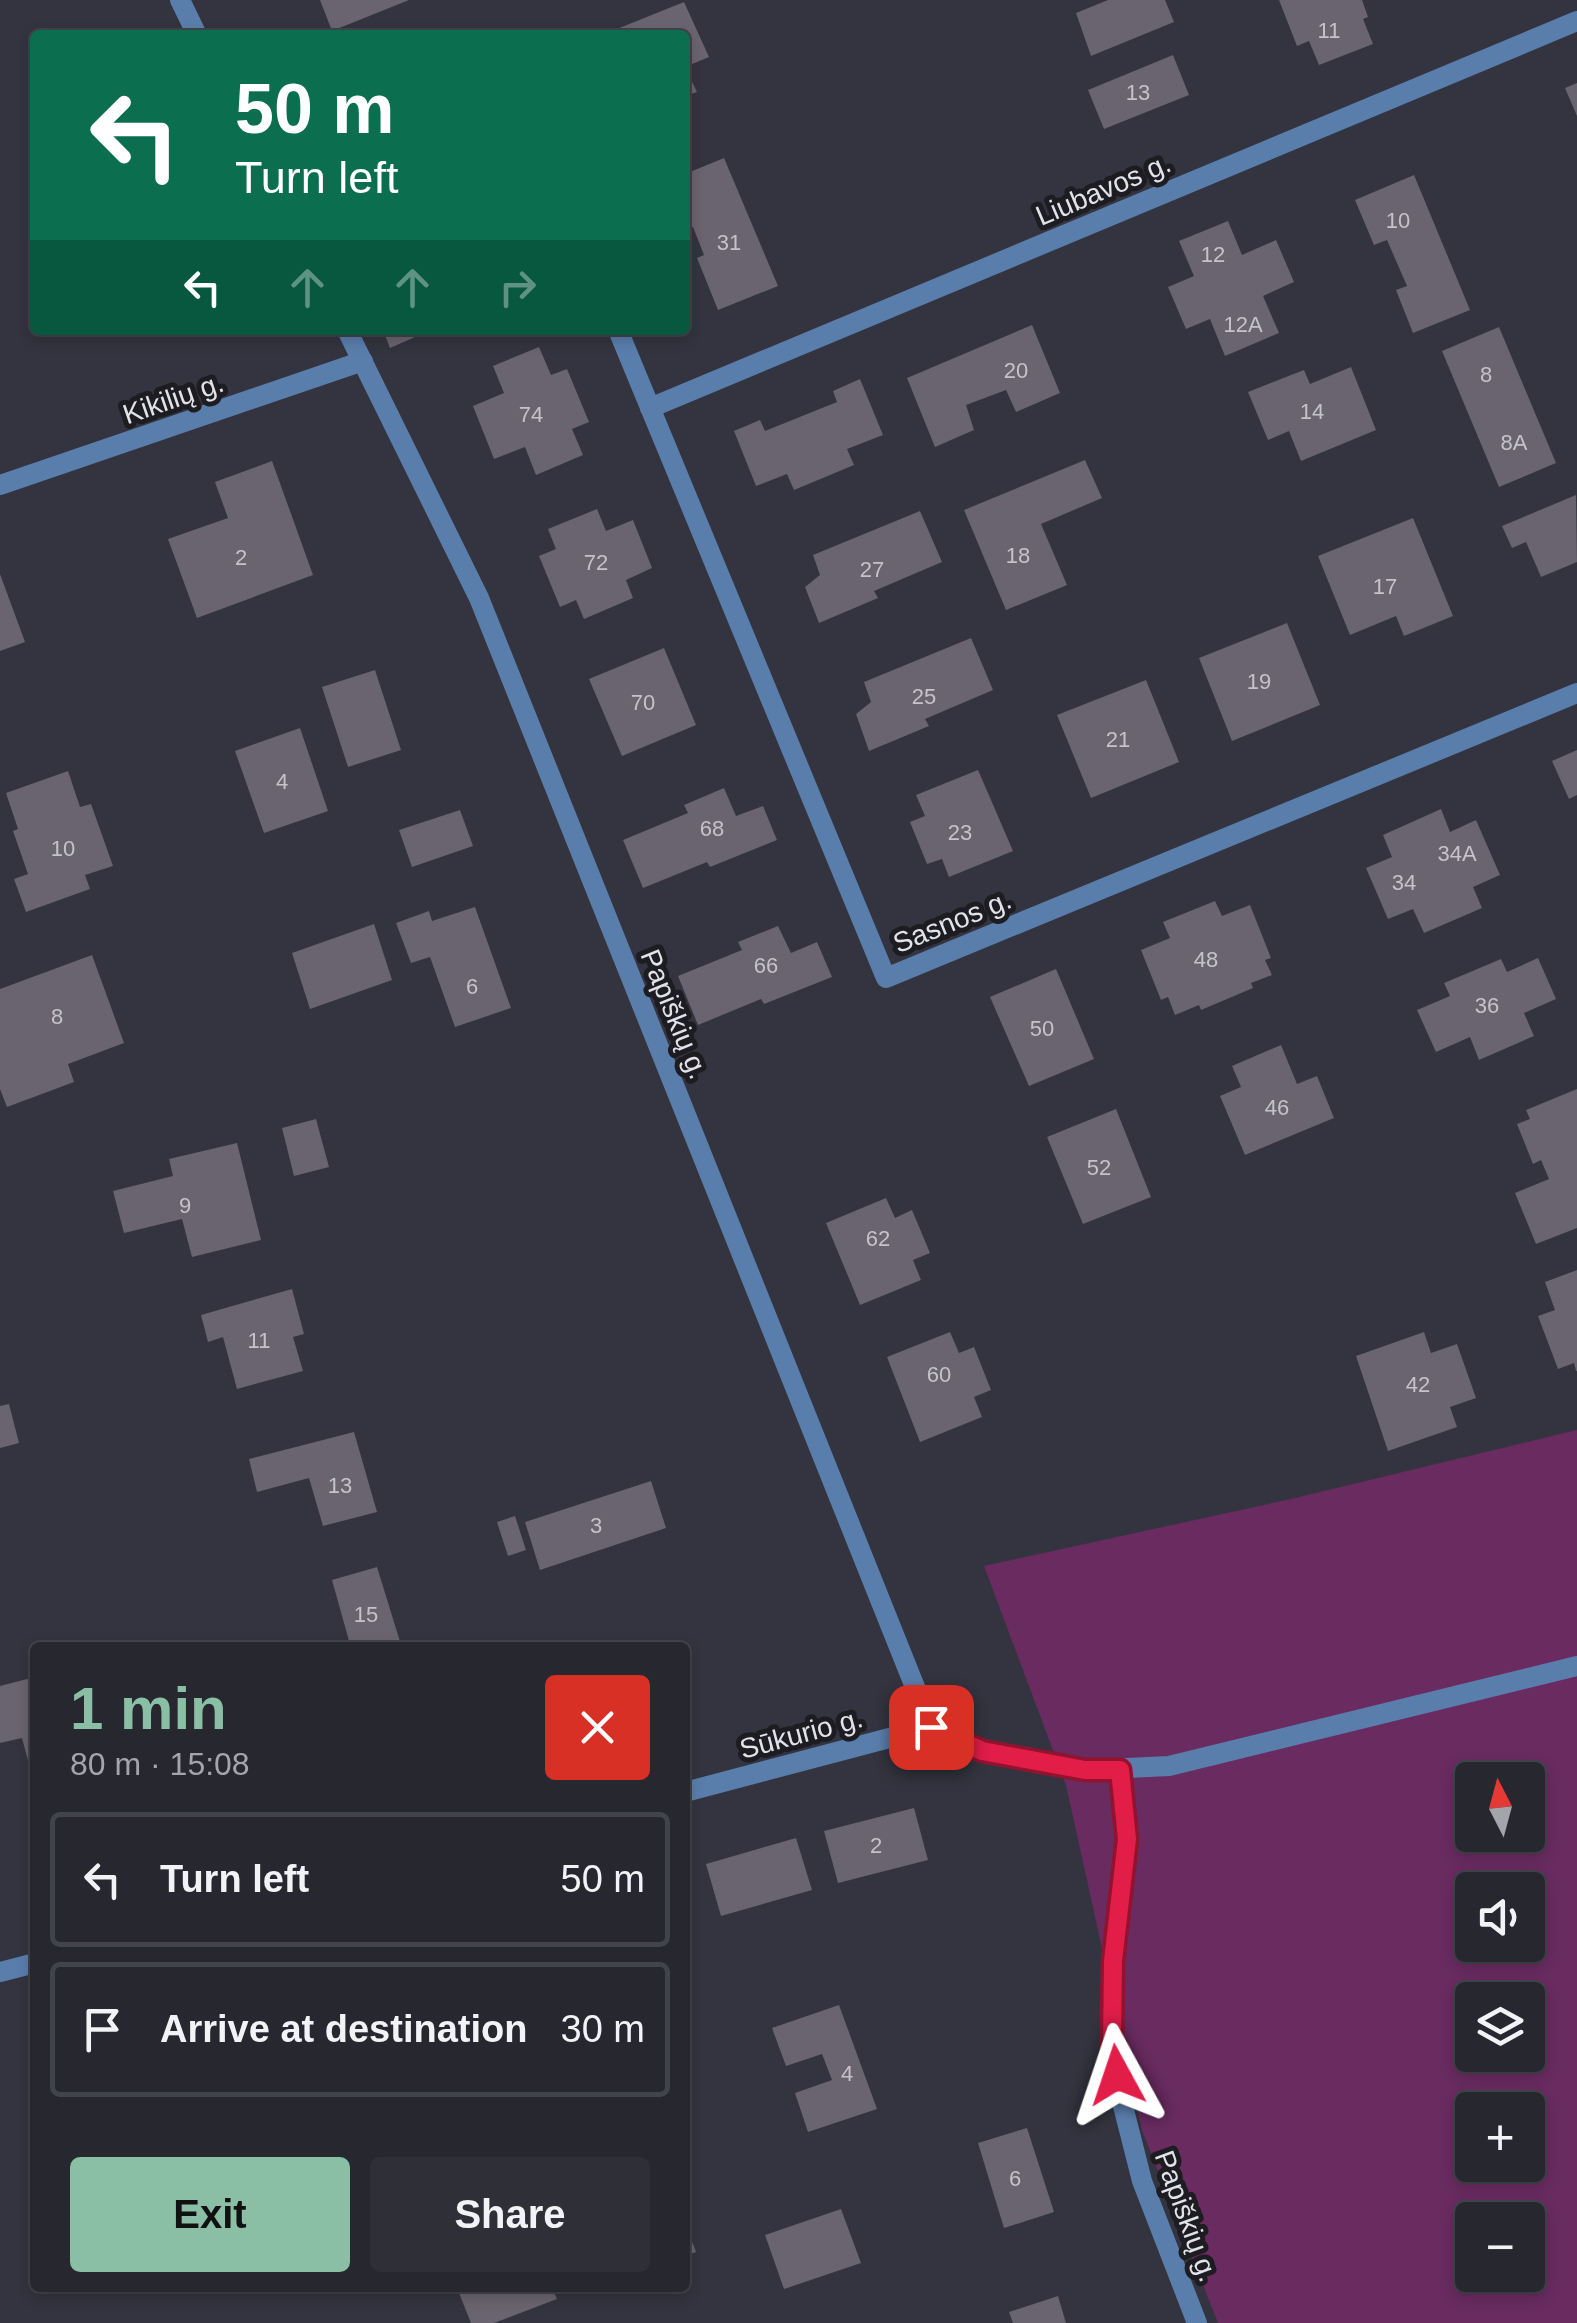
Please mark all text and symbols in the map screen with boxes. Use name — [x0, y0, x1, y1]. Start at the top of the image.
house number: 11 — [1318, 18, 1340, 43]
icon: left — [70, 70, 200, 200]
text: 50 m — [235, 70, 395, 148]
house number: 13 — [1126, 80, 1150, 105]
street label: Liubavos g. — [1031, 147, 1175, 232]
text: Turn left — [235, 152, 398, 203]
house number: 10 — [1386, 208, 1410, 233]
house number: 31 — [717, 230, 741, 255]
house number: 12 — [1201, 242, 1225, 267]
icon: left — [175, 260, 230, 315]
icon: ahead — [280, 260, 335, 315]
icon: ahead — [385, 260, 440, 315]
icon: right — [490, 260, 545, 315]
house number: 12A — [1223, 312, 1263, 337]
house number: 20 — [1004, 358, 1028, 383]
house number: 8 — [1480, 362, 1492, 387]
street label: Kikilių g. — [119, 367, 228, 430]
house number: 14 — [1300, 399, 1324, 424]
house number: 74 — [519, 402, 543, 427]
house number: 8A — [1501, 430, 1528, 455]
house number: 18 — [1006, 543, 1030, 568]
house number: 2 — [235, 545, 247, 570]
house number: 72 — [584, 550, 608, 575]
house number: 27 — [860, 557, 884, 582]
house number: 17 — [1373, 574, 1397, 599]
house number: 19 — [1247, 669, 1271, 694]
house number: 25 — [912, 684, 936, 709]
house number: 70 — [631, 690, 655, 715]
house number: 21 — [1106, 727, 1130, 752]
house number: 4 — [276, 769, 288, 794]
house number: 68 — [700, 816, 724, 841]
house number: 23 — [948, 820, 972, 845]
house number: 10 — [51, 836, 75, 861]
house number: 34A — [1437, 841, 1477, 866]
house number: 34 — [1392, 870, 1416, 895]
street label: Sasnos g. — [889, 884, 1016, 959]
street label: Papiškių g. — [635, 945, 715, 1083]
house number: 48 — [1194, 947, 1218, 972]
house number: 66 — [754, 953, 778, 978]
house number: 6 — [466, 974, 478, 999]
house number: 36 — [1475, 993, 1499, 1018]
house number: 8 — [51, 1004, 63, 1029]
house number: 50 — [1030, 1016, 1054, 1041]
house number: 46 — [1265, 1095, 1289, 1120]
house number: 52 — [1087, 1155, 1111, 1180]
house number: 9 — [179, 1193, 191, 1218]
house number: 62 — [866, 1226, 890, 1251]
house number: 11 — [248, 1328, 270, 1353]
house number: 60 — [927, 1362, 951, 1387]
house number: 42 — [1406, 1372, 1430, 1397]
house number: 13 — [328, 1473, 352, 1498]
house number: 3 — [590, 1513, 602, 1538]
house number: 15 — [354, 1602, 378, 1627]
text: 1 min — [70, 1675, 227, 1742]
button: close — [545, 1675, 650, 1780]
pin — [889, 1685, 974, 1770]
icon: arrive — [904, 1700, 959, 1755]
street label: Sūkurio g. — [736, 1702, 866, 1765]
text: 80 m · 15:08 — [70, 1746, 250, 1782]
north arrow — [1455, 1762, 1545, 1852]
map controls — [1455, 1762, 1545, 2292]
house number: 2 — [870, 1833, 882, 1858]
icon: left — [75, 1852, 130, 1907]
text: Turn left — [160, 1858, 309, 1900]
text: 50 m — [561, 1858, 645, 1900]
button: sound — [1455, 1872, 1545, 1962]
button: layers — [1455, 1982, 1545, 2072]
icon: arrive — [75, 2002, 130, 2057]
text: Arrive at destination — [160, 2008, 527, 2050]
text: 30 m — [561, 2008, 645, 2050]
position arrow — [1065, 2023, 1169, 2127]
house number: 4 — [841, 2061, 853, 2086]
button: + — [1455, 2092, 1545, 2182]
street label: Papiškių g. — [1149, 2147, 1225, 2286]
button: Exit — [70, 2157, 350, 2272]
button: Share — [370, 2157, 650, 2272]
house number: 6 — [1009, 2166, 1021, 2191]
button: − — [1455, 2202, 1545, 2292]

